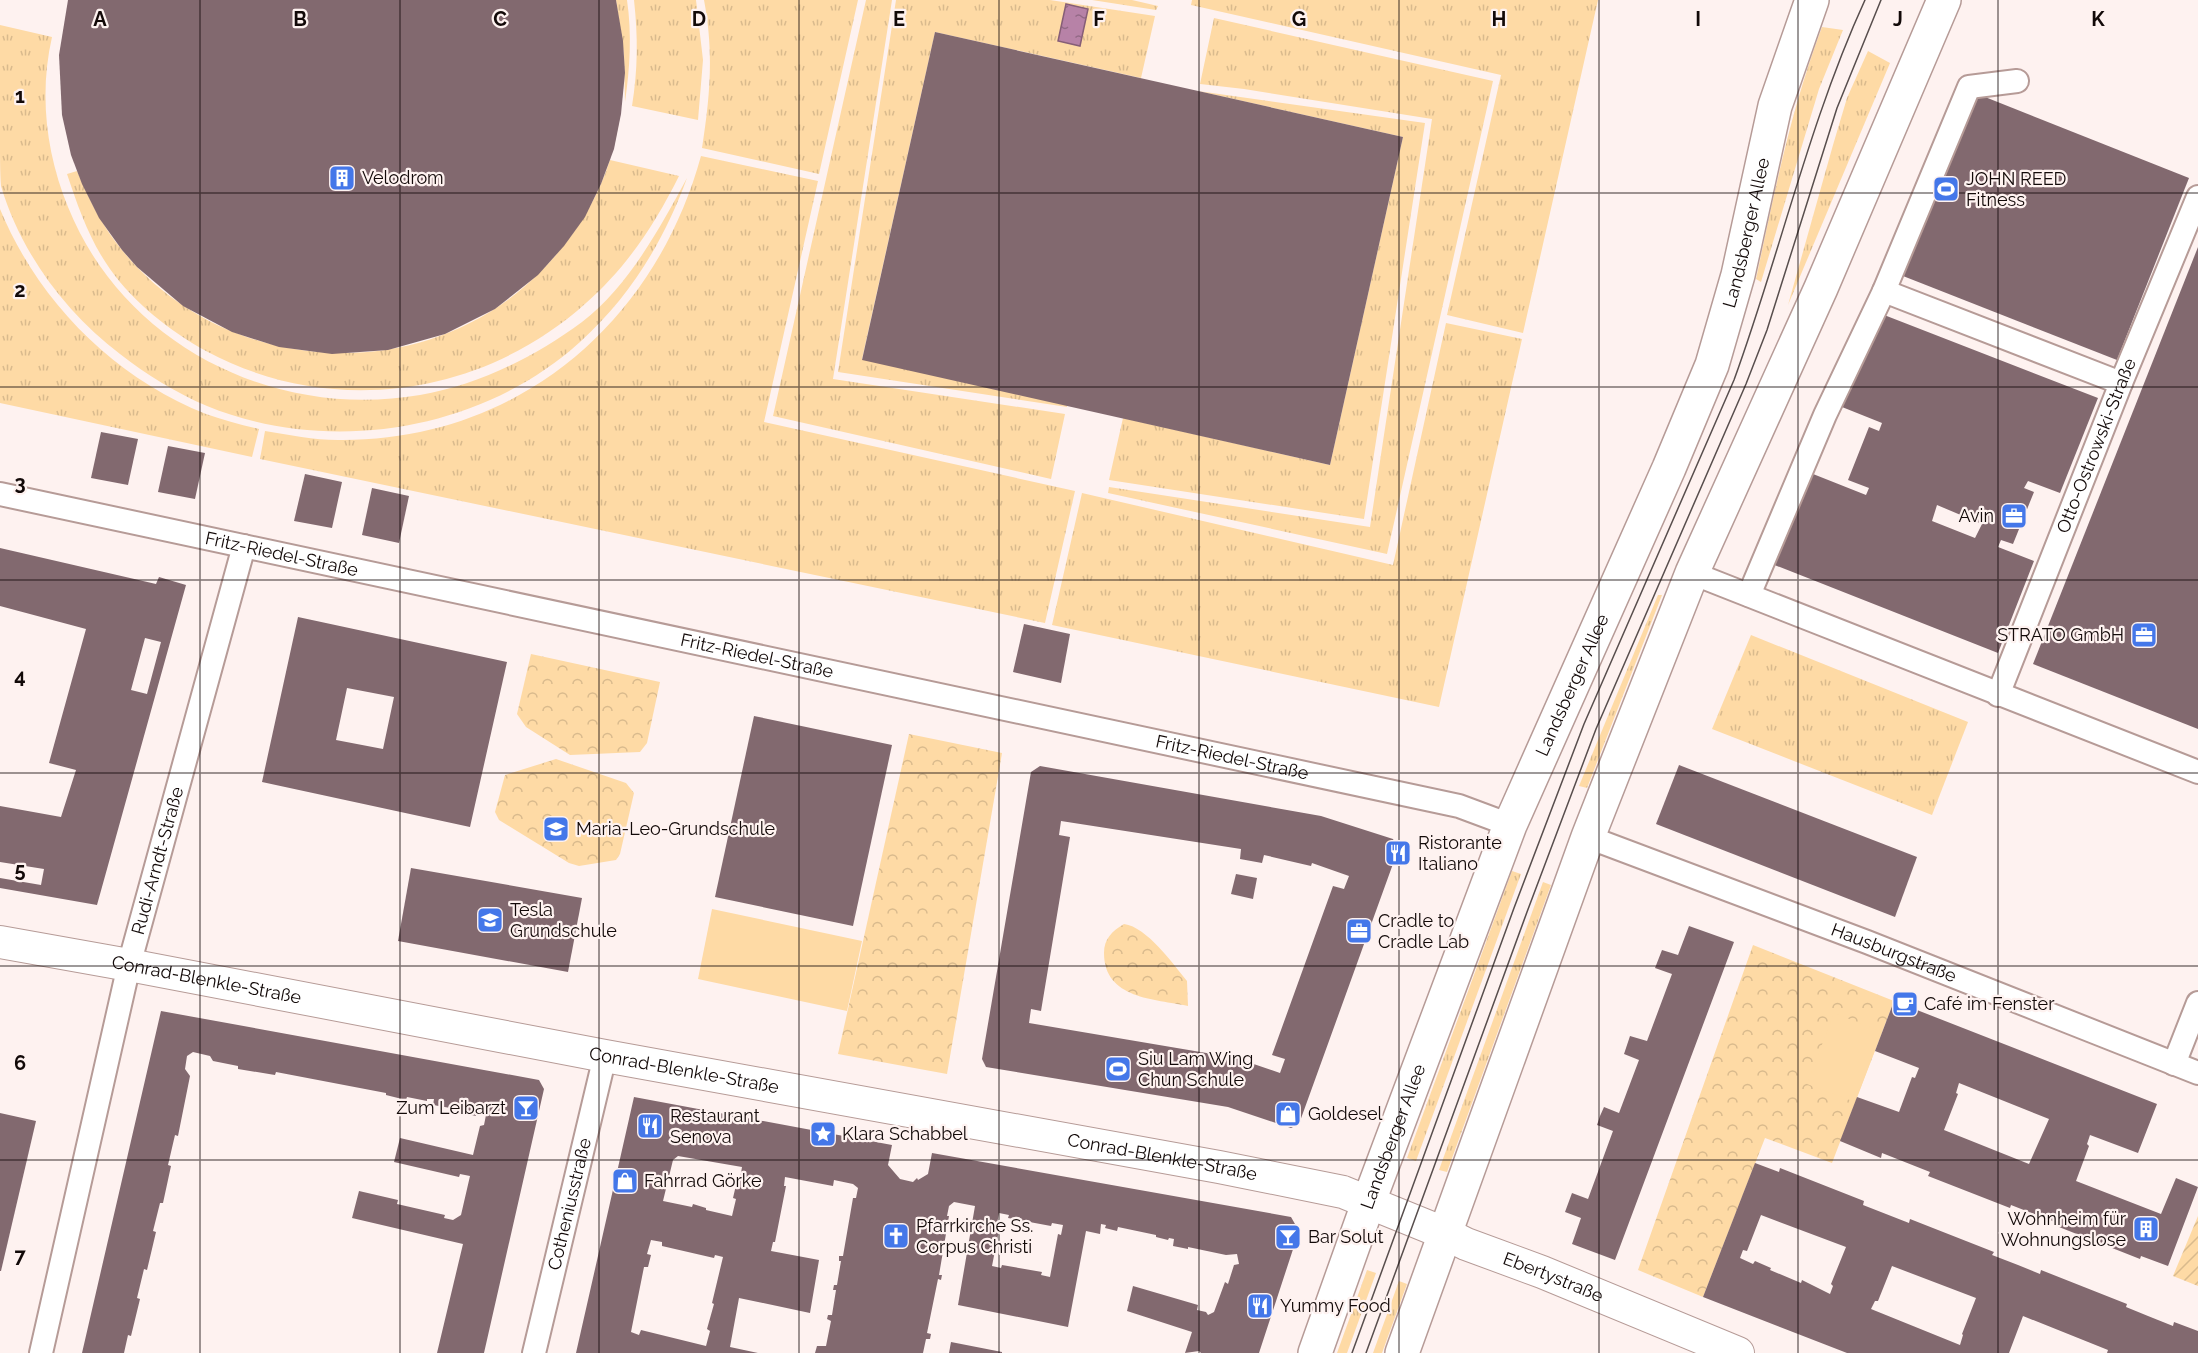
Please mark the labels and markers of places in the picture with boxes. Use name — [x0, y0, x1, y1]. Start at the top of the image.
building icon: Velodrom — [327, 163, 357, 193]
place label: Velodrom — [362, 167, 444, 188]
place label: JOHN REED Fitness — [1966, 168, 2067, 210]
sports icon: JOHN REED Fitness — [1931, 174, 1961, 204]
office icon: Avin — [1999, 501, 2029, 531]
place label: Avin — [1958, 505, 1994, 526]
office icon: STRATO GmbH — [2129, 620, 2159, 650]
place label: STRATO GmbH — [1997, 624, 2124, 645]
school or university icon: Maria-Leo-Grundschule — [541, 814, 571, 844]
place label: Maria-Leo-Grundschule — [576, 818, 776, 839]
place label: Ristorante Italiano — [1418, 832, 1502, 874]
restaurant icon: Ristorante Italiano — [1383, 838, 1413, 868]
place label: Tesla Grundschule — [510, 899, 617, 941]
school or university icon: Tesla Grundschule — [475, 905, 505, 935]
place label: Cradle to Cradle Lab — [1378, 910, 1469, 952]
office icon: Cradle to Cradle Lab — [1344, 916, 1374, 946]
cafe icon: Café im Fenster — [1890, 989, 1920, 1019]
place label: Café im Fenster — [1924, 993, 2055, 1014]
place label: Siu Lam Wing Chun Schule — [1138, 1048, 1253, 1090]
sports icon: Siu Lam Wing Chun Schule — [1103, 1054, 1133, 1084]
bar icon: Zum Leibarzt — [511, 1093, 541, 1123]
place label: Zum Leibarzt — [396, 1097, 506, 1118]
shop icon: Goldesel — [1273, 1099, 1303, 1129]
place label: Goldesel — [1308, 1103, 1383, 1124]
place label: Restaurant Senova — [670, 1105, 760, 1147]
restaurant icon: Restaurant Senova — [635, 1111, 665, 1141]
place icon: Klara Schabbel — [808, 1119, 838, 1149]
place label: Klara Schabbel — [842, 1123, 968, 1144]
shop icon: Fahrrad Görke — [610, 1166, 640, 1196]
place label: Fahrrad Görke — [644, 1170, 762, 1191]
place label: Wohnheim für Wohnungslose — [2001, 1208, 2127, 1250]
building icon: Wohnheim für Wohnungslose — [2131, 1214, 2161, 1244]
place label: Pfarrkirche Ss. Corpus Christi — [916, 1215, 1034, 1257]
church icon: Pfarrkirche Ss. Corpus Christi — [881, 1221, 911, 1251]
bar icon: Bar Solut — [1273, 1222, 1303, 1252]
place label: Bar Solut — [1308, 1226, 1384, 1247]
restaurant icon: Yummy Food — [1245, 1291, 1275, 1321]
place label: Yummy Food — [1280, 1295, 1391, 1316]

